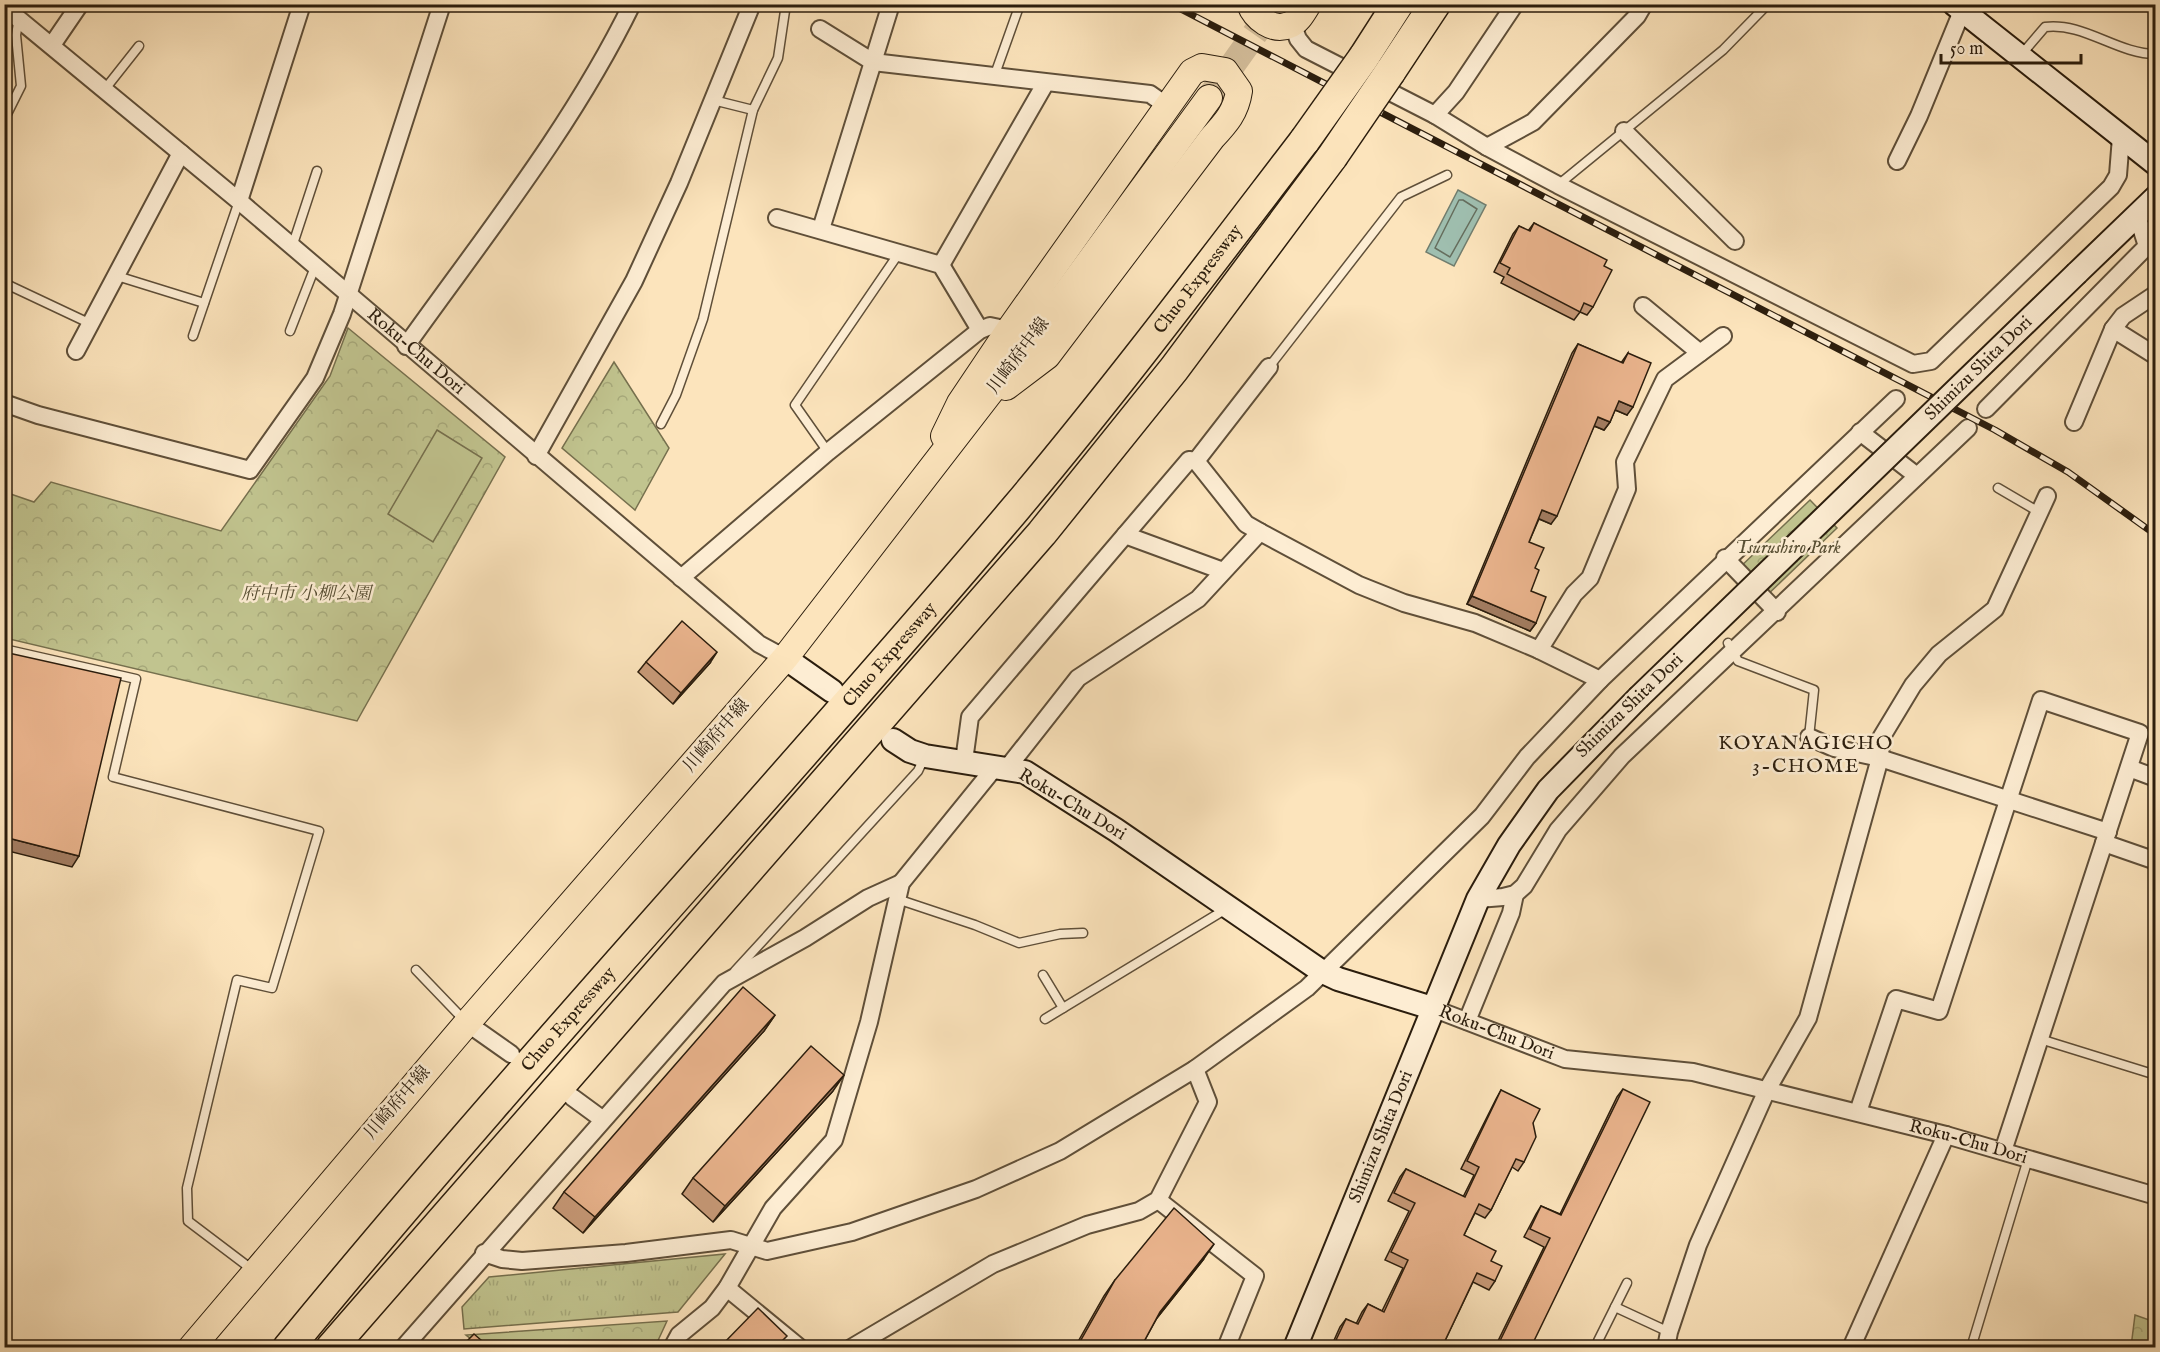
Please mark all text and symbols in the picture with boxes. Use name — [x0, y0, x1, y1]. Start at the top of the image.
scale bar — [1941, 27, 2080, 65]
text: 50 m — [1950, 38, 1983, 61]
street label: Chuo Expressway — [1149, 220, 1248, 339]
street label: Roku-Chu Dori — [362, 303, 470, 400]
street label: Shimizu Shita Dori — [1920, 311, 2037, 426]
street label: 川崎府中線 — [983, 313, 1055, 399]
park label: Tsurushiro Park — [1735, 537, 1841, 560]
park label: 府中市 小柳公園 — [241, 583, 374, 606]
street label: Chuo Expressway — [838, 597, 942, 712]
street label: Shimizu Shita Dori — [1571, 649, 1689, 763]
street label: 川崎府中線 — [679, 694, 755, 778]
district label: KOYANAGICHO 3-CHOME — [1718, 731, 1894, 779]
street label: Roku-Chu Dori — [1014, 764, 1130, 846]
street label: Chuo Expressway — [516, 962, 621, 1077]
street label: Roku-Chu Dori — [1435, 1000, 1558, 1065]
street label: 川崎府中線 — [360, 1061, 436, 1145]
street label: Shimizu Shita Dori — [1344, 1067, 1418, 1207]
street label: Roku-Chu Dori — [1907, 1115, 2030, 1170]

